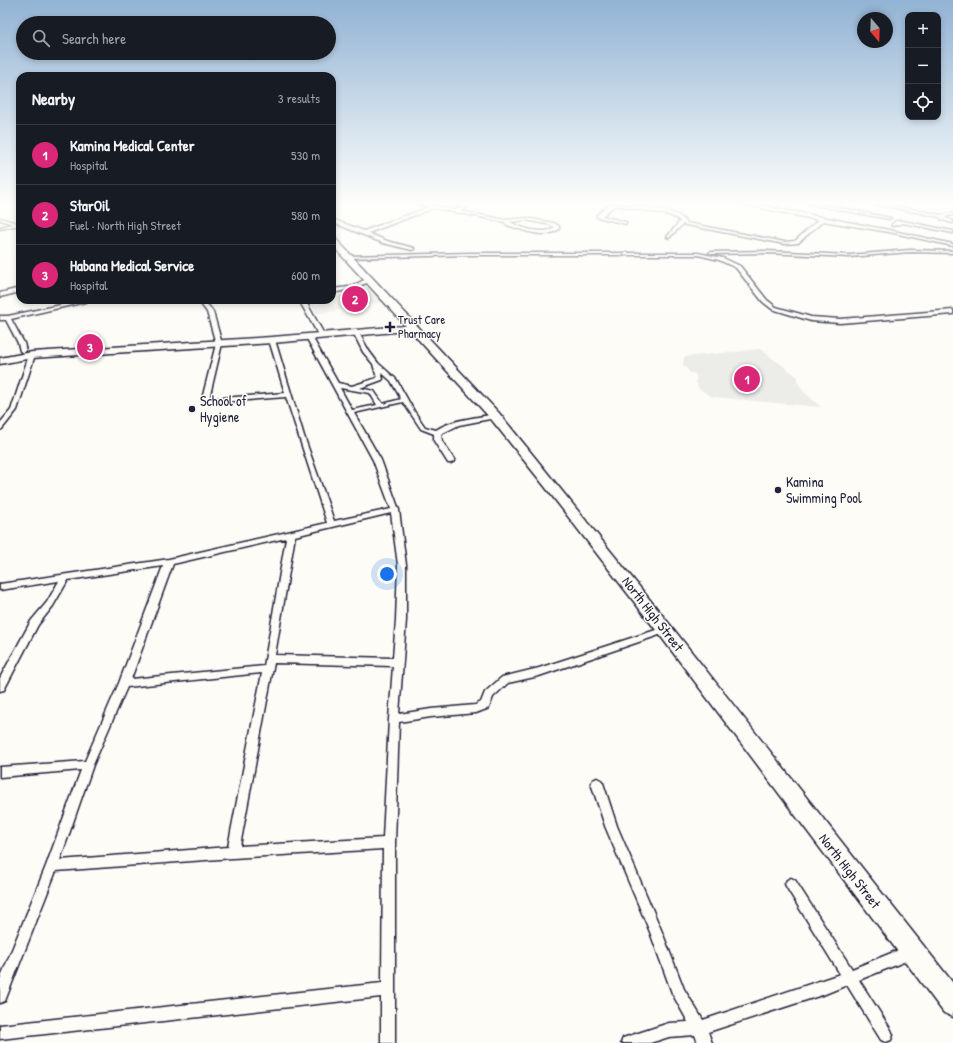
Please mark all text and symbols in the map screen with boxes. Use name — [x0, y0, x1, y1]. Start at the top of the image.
north arrow — [857, 12, 893, 48]
map controls — [905, 12, 941, 120]
button: + — [905, 12, 941, 48]
search box — [16, 16, 336, 60]
icon: search — [30, 27, 52, 49]
text: Search here — [62, 28, 126, 49]
button: − — [905, 48, 941, 84]
button: locate — [905, 84, 941, 120]
text: Nearby — [32, 87, 75, 110]
text: 3 results — [278, 89, 320, 107]
text: Kamina Medical Center — [70, 135, 195, 156]
text: 1 — [43, 146, 47, 164]
text: 530 m — [291, 146, 320, 164]
text: Hospital — [70, 156, 108, 174]
text: StarOil — [70, 195, 109, 216]
text: 2 — [42, 206, 48, 224]
text: 580 m — [291, 206, 320, 224]
text: Fuel · North High Street — [70, 216, 181, 234]
text: Habana Medical Service — [70, 255, 194, 276]
text: 3 — [42, 266, 48, 284]
text: 600 m — [291, 266, 320, 284]
text: Hospital — [70, 276, 108, 294]
pin: 2 — [342, 284, 368, 314]
place label: Trust Care Pharmacy — [398, 311, 445, 342]
marker: Trust Care Pharmacy — [385, 322, 395, 332]
pin: 3 — [77, 332, 103, 362]
pin: 1 — [734, 364, 760, 394]
place label: School of Hygiene — [200, 391, 247, 427]
marker: School of Hygiene — [187, 404, 197, 414]
place label: Kamina Swimming Pool — [786, 472, 862, 508]
marker: Kamina Swimming Pool — [773, 485, 783, 495]
your location — [377, 564, 397, 584]
street label: North High Street — [617, 572, 689, 656]
street label: North High Street — [814, 829, 886, 913]

